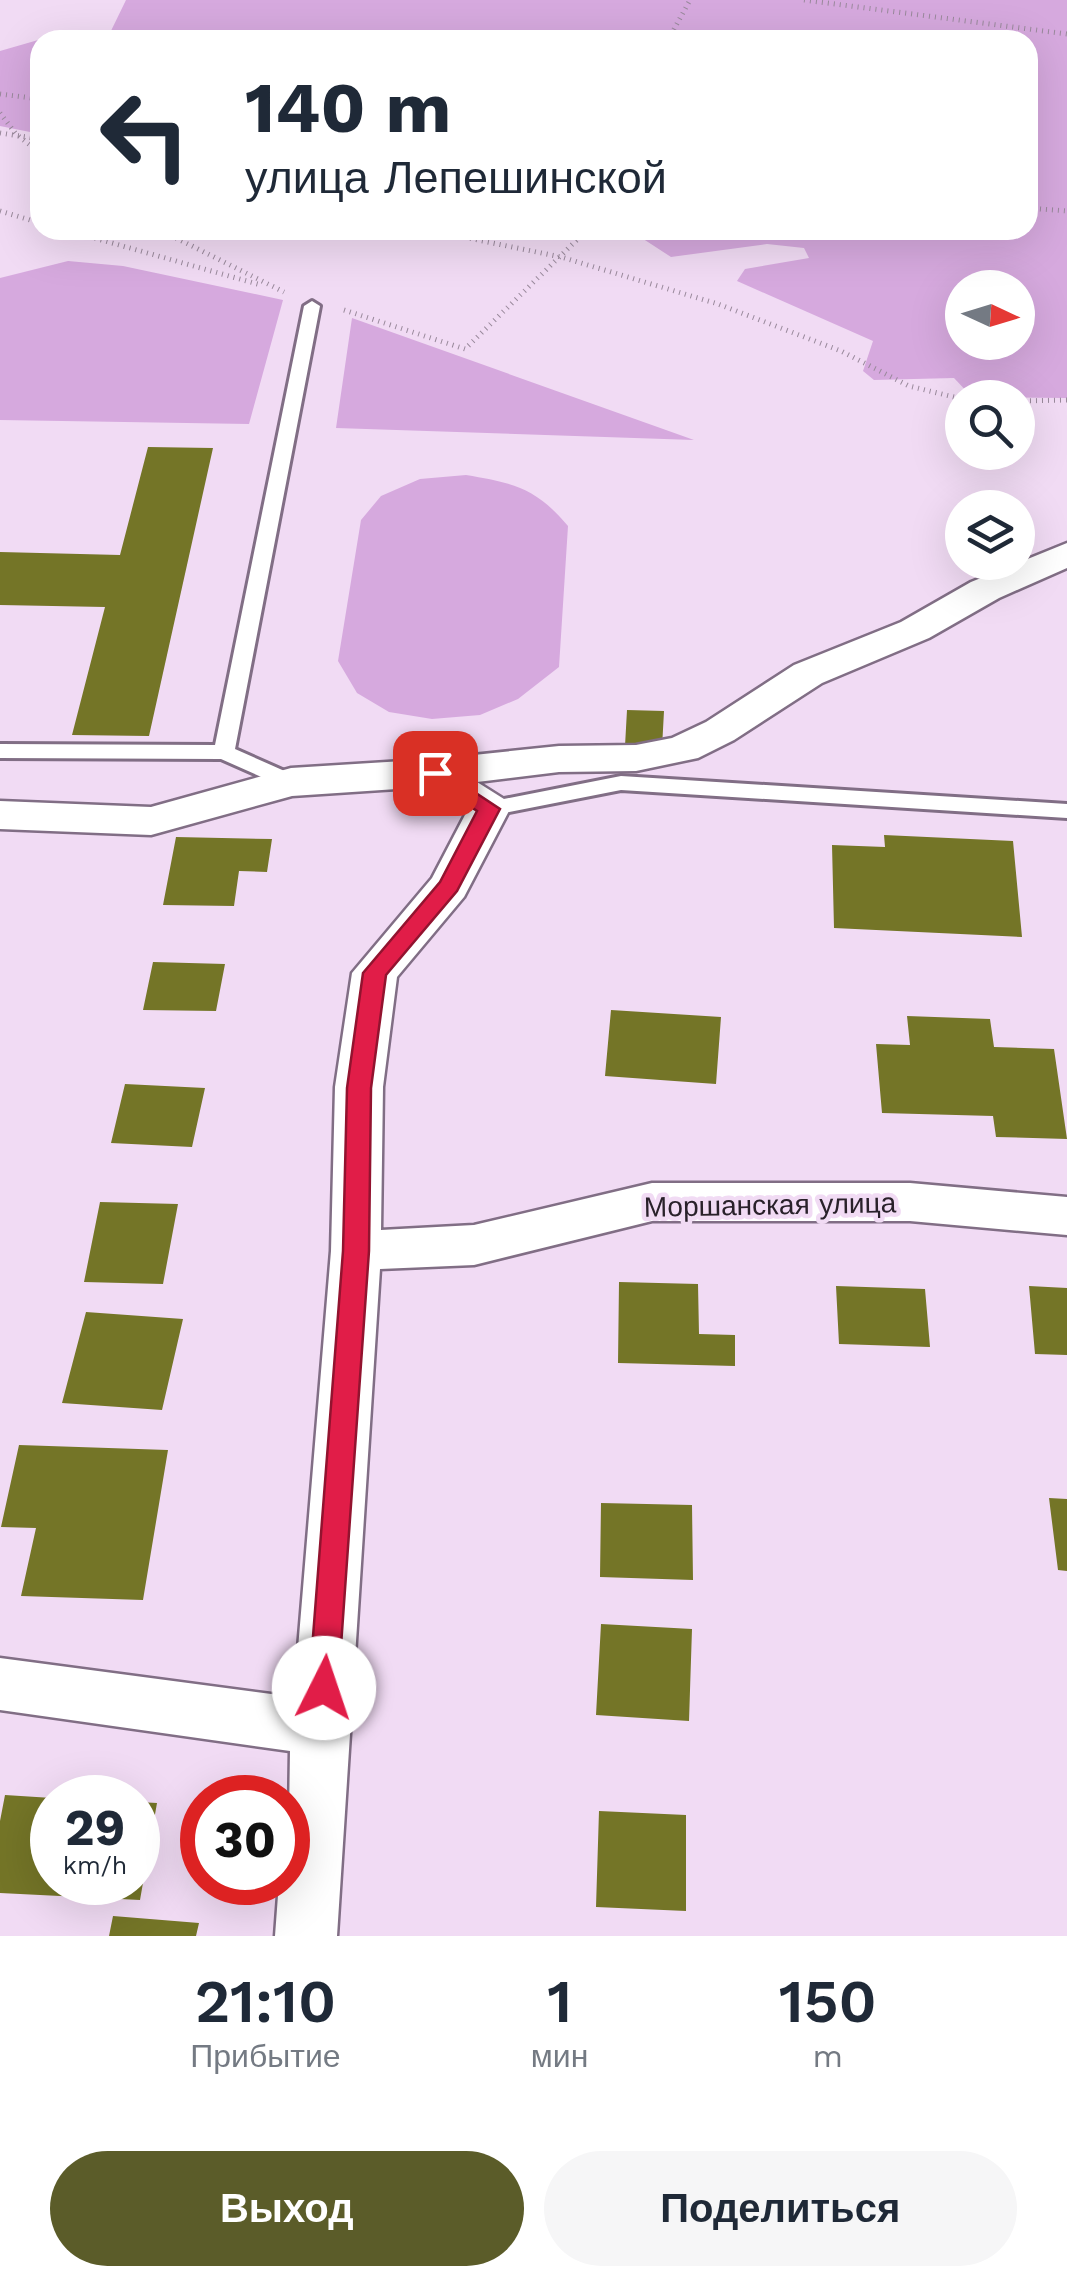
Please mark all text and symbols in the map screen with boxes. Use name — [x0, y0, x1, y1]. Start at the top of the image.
text: 140 m — [245, 67, 451, 149]
icon: left — [80, 70, 210, 200]
text: улица Лепешинской — [245, 151, 667, 204]
north arrow — [945, 270, 1035, 360]
map controls — [945, 270, 1035, 580]
button: search — [945, 380, 1035, 470]
button: layers — [945, 490, 1035, 580]
pin — [393, 731, 478, 816]
icon: arrive — [408, 746, 463, 801]
street label: Моршанская улица — [644, 1186, 897, 1224]
position arrow — [272, 1636, 376, 1740]
speed limit sign: 30 — [180, 1775, 310, 1905]
text: 29 — [65, 1798, 125, 1857]
text: km/h — [63, 1851, 127, 1880]
text: 21:10 — [195, 1966, 336, 2037]
text: 1 — [547, 1966, 572, 2037]
text: 150 — [779, 1966, 877, 2037]
text: Прибытие — [190, 2037, 341, 2075]
text: мин — [531, 2037, 588, 2075]
text: m — [812, 2037, 843, 2075]
button: Выход — [50, 2151, 524, 2266]
button: Поделиться — [544, 2151, 1017, 2266]

